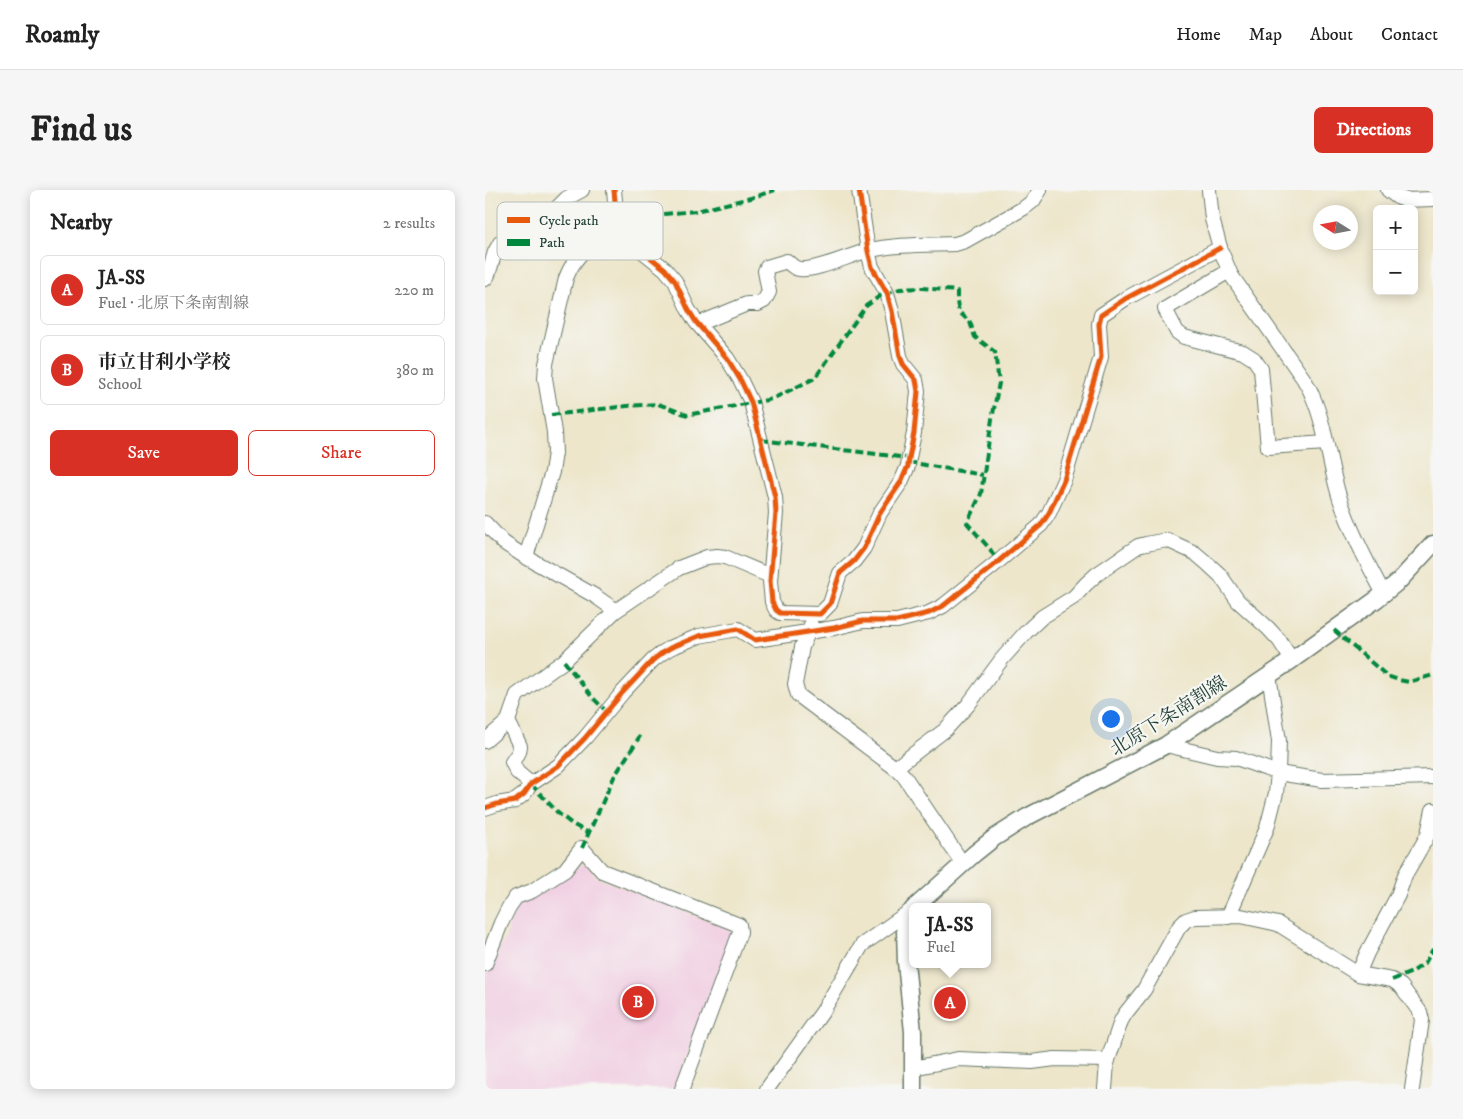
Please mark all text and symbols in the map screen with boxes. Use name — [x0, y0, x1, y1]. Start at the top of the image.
text: Roamly — [25, 20, 99, 50]
text: Home — [1176, 24, 1221, 46]
text: Map — [1249, 24, 1282, 46]
text: About — [1310, 24, 1353, 46]
text: Contact — [1381, 24, 1438, 46]
button: Directions — [1314, 107, 1433, 153]
text: Find us — [30, 108, 132, 152]
legend — [497, 202, 663, 260]
north arrow — [1313, 205, 1358, 250]
map controls — [1373, 205, 1418, 295]
button: + — [1373, 205, 1418, 250]
text: Nearby — [50, 210, 112, 236]
text: Cycle path — [539, 212, 599, 230]
text: 2 results — [383, 213, 435, 233]
text: Path — [539, 234, 566, 252]
button: − — [1373, 250, 1418, 295]
text: JA-SS — [98, 267, 145, 290]
text: A — [62, 280, 72, 300]
text: 220 m — [394, 280, 434, 300]
text: Fuel · 北原下条南割線 — [98, 293, 249, 313]
text: 市立甘利小学校 — [98, 351, 231, 374]
text: B — [62, 360, 72, 380]
text: 380 m — [396, 360, 434, 380]
text: School — [98, 374, 142, 394]
button: Save — [50, 430, 238, 476]
button: Share — [248, 430, 435, 476]
street label: 北原下条南割線 — [1106, 671, 1231, 761]
your location — [1098, 706, 1124, 732]
popup — [909, 903, 991, 968]
text: JA-SS — [926, 914, 974, 937]
text: Fuel — [926, 937, 955, 957]
pin: B — [622, 983, 654, 1021]
pin: A — [934, 984, 966, 1022]

